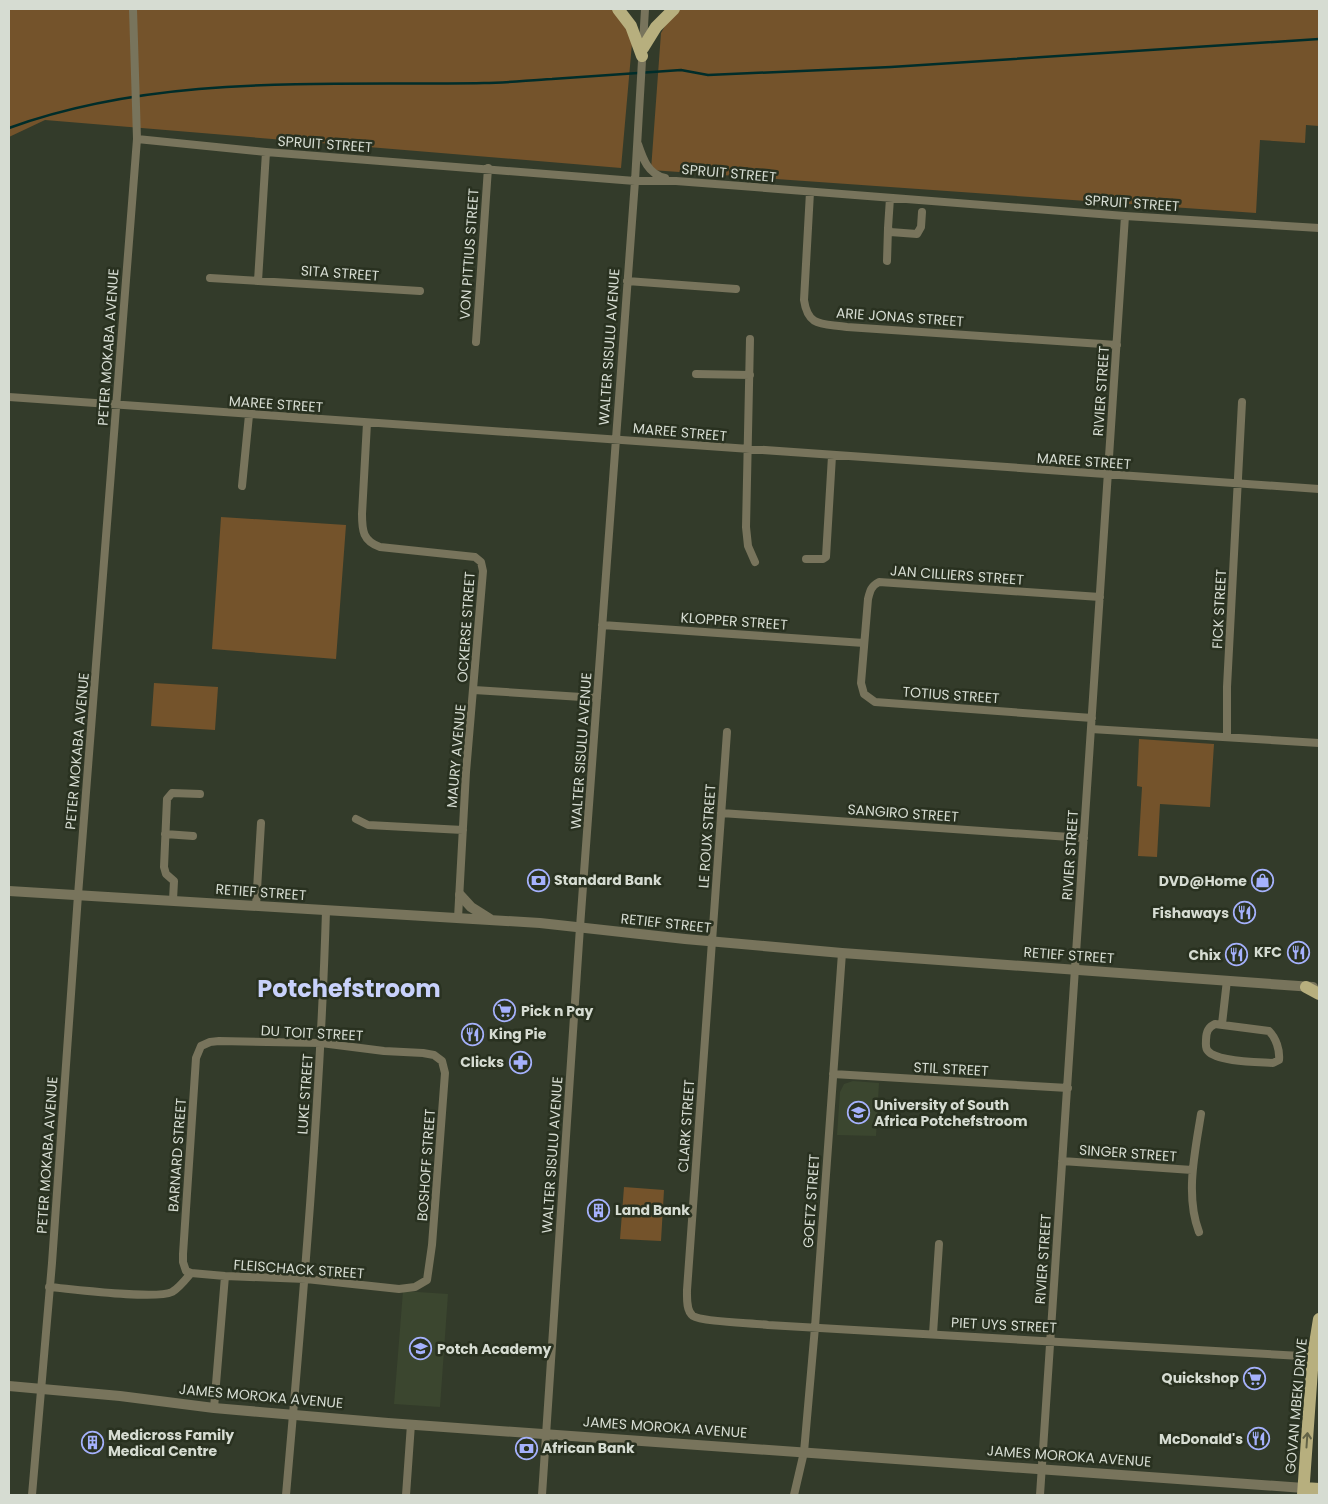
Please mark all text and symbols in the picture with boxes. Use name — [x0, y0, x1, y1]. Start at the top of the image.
street label: SPRUIT STREET — [277, 131, 374, 157]
street label: SPRUIT STREET — [681, 159, 778, 187]
street label: VON PITTIUS STREET — [454, 187, 484, 320]
street label: SPRUIT STREET — [1084, 190, 1181, 216]
street label: SITA STREET — [300, 260, 380, 286]
street label: PETER MOKABA AVENUE — [93, 268, 123, 426]
street label: WALTER SISULU AVENUE — [594, 268, 624, 426]
street label: ARIE JONAS STREET — [835, 303, 965, 331]
street label: RIVIER STREET — [1088, 345, 1114, 437]
street label: MAREE STREET — [228, 391, 324, 417]
street label: MAREE STREET — [632, 418, 728, 446]
street label: MAREE STREET — [1036, 448, 1132, 474]
street label: JAN CILLIERS STREET — [889, 560, 1025, 590]
street label: FICK STREET — [1207, 568, 1231, 649]
street label: OCKERSE STREET — [452, 570, 480, 683]
street label: KLOPPER STREET — [680, 607, 789, 635]
street label: PETER MOKABA AVENUE — [60, 672, 94, 830]
street label: WALTER SISULU AVENUE — [566, 672, 596, 830]
street label: TOTIUS STREET — [902, 682, 1001, 708]
street label: MAURY AVENUE — [442, 703, 470, 809]
street label: LE ROUX STREET — [693, 783, 721, 889]
street label: SANGIRO STREET — [847, 799, 960, 827]
street label: RIVIER STREET — [1057, 809, 1083, 901]
bank icon: Standard Bank — [526, 868, 550, 892]
shop icon: DVD@Home — [1251, 869, 1275, 893]
place label: Standard Bank — [554, 870, 662, 890]
place label: DVD@Home — [1159, 871, 1247, 891]
street label: RETIEF STREET — [215, 879, 307, 905]
restaurant icon: Fishaways — [1233, 901, 1257, 925]
place label: Fishaways — [1152, 903, 1229, 923]
street label: RETIEF STREET — [620, 908, 713, 938]
restaurant icon: KFC — [1286, 940, 1310, 964]
street label: RETIEF STREET — [1023, 942, 1115, 968]
place label: KFC — [1254, 942, 1282, 962]
restaurant icon: Chix — [1225, 943, 1249, 967]
place label: Chix — [1189, 945, 1222, 965]
district label: Potchefstroom — [257, 972, 441, 1005]
supermarket icon: Pick n Pay — [493, 999, 517, 1023]
place label: Pick n Pay — [521, 1001, 594, 1021]
street label: DU TOIT STREET — [260, 1020, 364, 1046]
restaurant icon: King Pie — [461, 1022, 485, 1046]
place label: King Pie — [489, 1024, 547, 1044]
pharmacy icon: Clicks — [508, 1050, 532, 1074]
street label: LUKE STREET — [292, 1052, 318, 1135]
place label: Clicks — [460, 1052, 504, 1072]
street label: STIL STREET — [913, 1057, 990, 1081]
street label: PETER MOKABA AVENUE — [32, 1076, 62, 1234]
street label: WALTER SISULU AVENUE — [537, 1076, 567, 1234]
street label: CLARK STREET — [673, 1078, 699, 1173]
place label: University of South Africa Potchefstroom — [874, 1095, 1028, 1131]
street label: BARNARD STREET — [163, 1097, 191, 1213]
school or university icon: University of South Africa Potchefstroom — [846, 1101, 870, 1125]
street label: BOSHOFF STREET — [412, 1108, 440, 1222]
street label: SINGER STREET — [1078, 1140, 1178, 1166]
street label: GOETZ STREET — [798, 1153, 824, 1249]
building icon: Land Bank — [587, 1198, 611, 1222]
place label: Land Bank — [615, 1200, 690, 1220]
street label: RIVIER STREET — [1030, 1213, 1056, 1305]
street label: FLEISCHACK STREET — [233, 1254, 365, 1284]
street label: PIET UYS STREET — [951, 1312, 1058, 1338]
school or university icon: Potch Academy — [409, 1337, 433, 1361]
street label: GOVAN MBEKI DRIVE — [1280, 1337, 1312, 1475]
place label: Potch Academy — [437, 1339, 551, 1359]
supermarket icon: Quickshop — [1243, 1366, 1267, 1390]
place label: Quickshop — [1162, 1368, 1239, 1388]
street label: JAMES MOROKA AVENUE — [178, 1379, 344, 1413]
street label: JAMES MOROKA AVENUE — [582, 1411, 748, 1443]
place label: Medicross Family Medical Centre — [108, 1425, 234, 1461]
restaurant icon: McDonald's — [1247, 1427, 1271, 1451]
place label: McDonald's — [1159, 1429, 1243, 1449]
building icon: Medicross Family Medical Centre — [80, 1431, 104, 1455]
one-way arrow — [1303, 1432, 1312, 1448]
bank icon: African Bank — [514, 1436, 538, 1460]
place label: African Bank — [542, 1438, 635, 1458]
street label: JAMES MOROKA AVENUE — [986, 1440, 1152, 1472]

